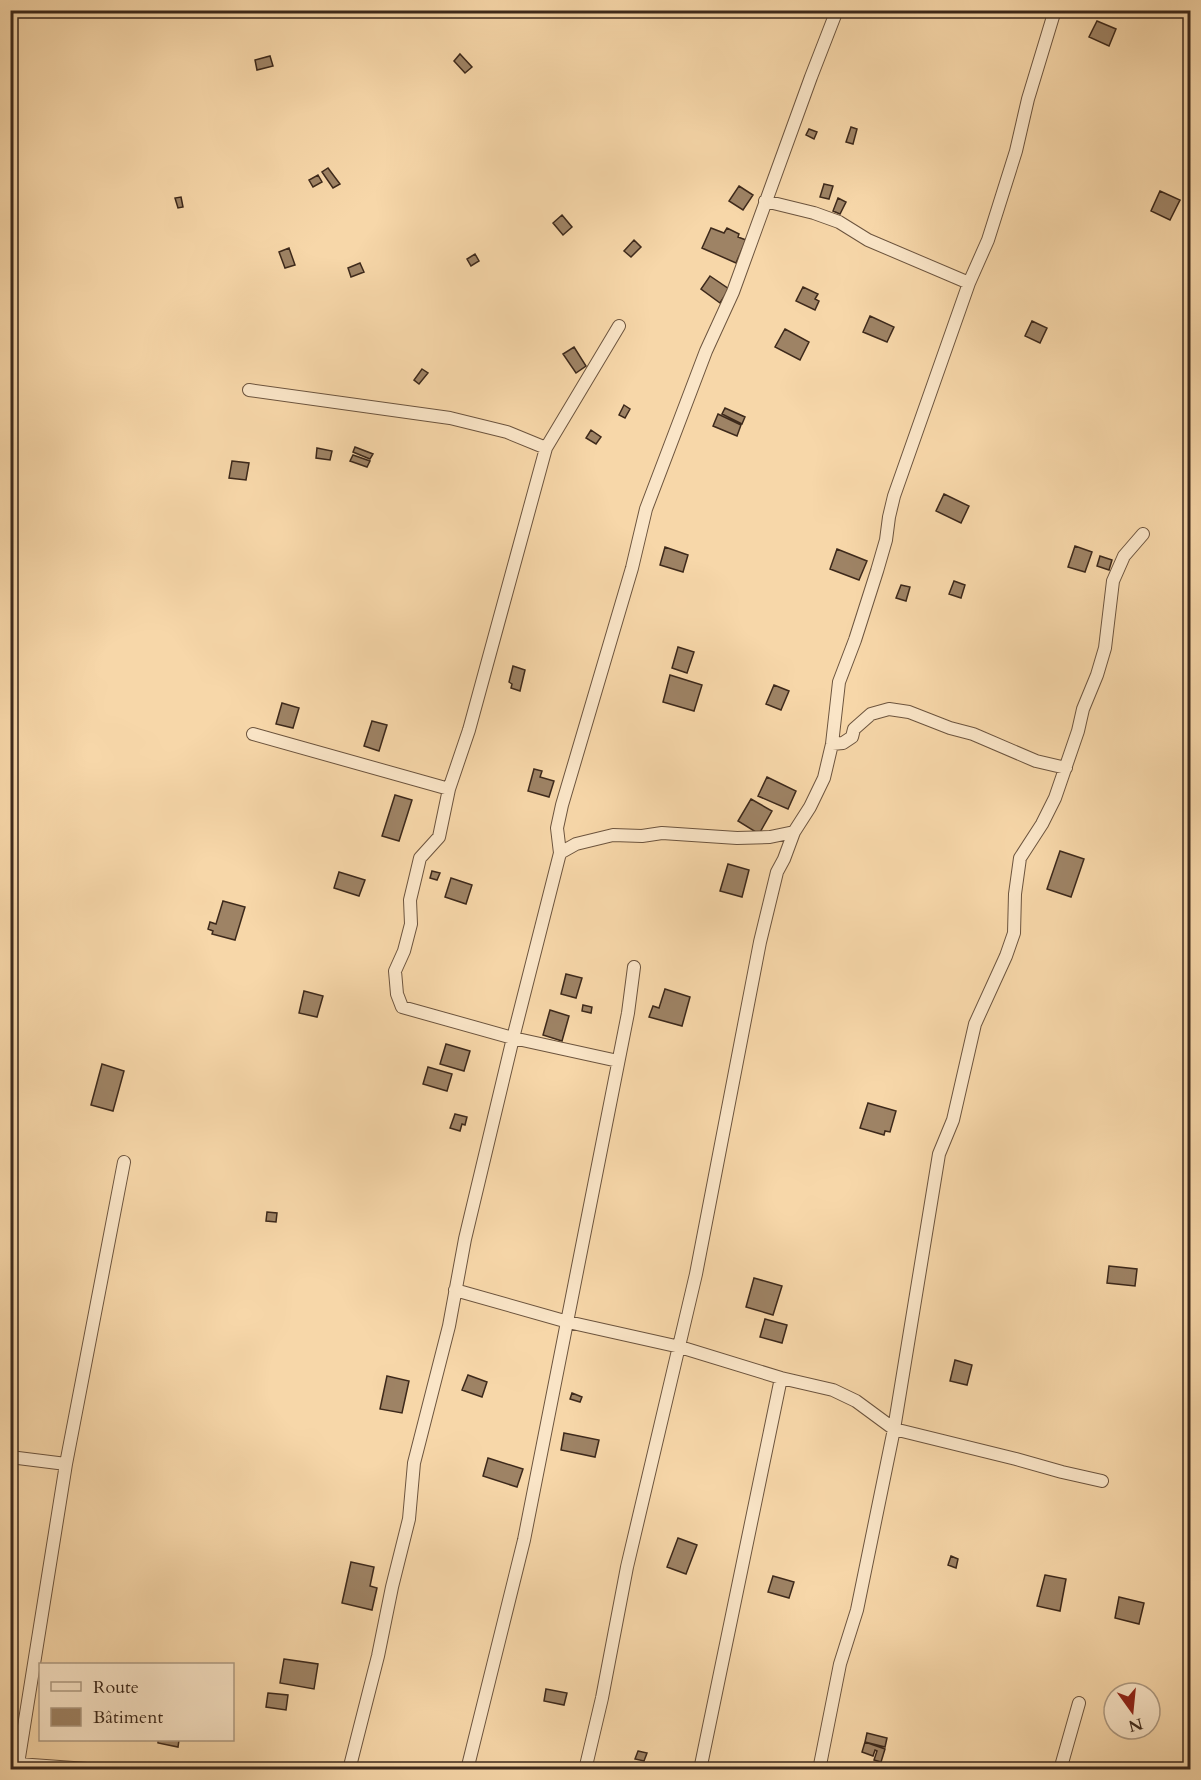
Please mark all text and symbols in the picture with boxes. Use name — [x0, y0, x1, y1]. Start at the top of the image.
legend — [39, 1663, 234, 1741]
text: Route — [93, 1675, 139, 1700]
north arrow — [1102, 1681, 1162, 1741]
text: Bâtiment — [93, 1705, 163, 1730]
text: N — [1126, 1712, 1145, 1737]

